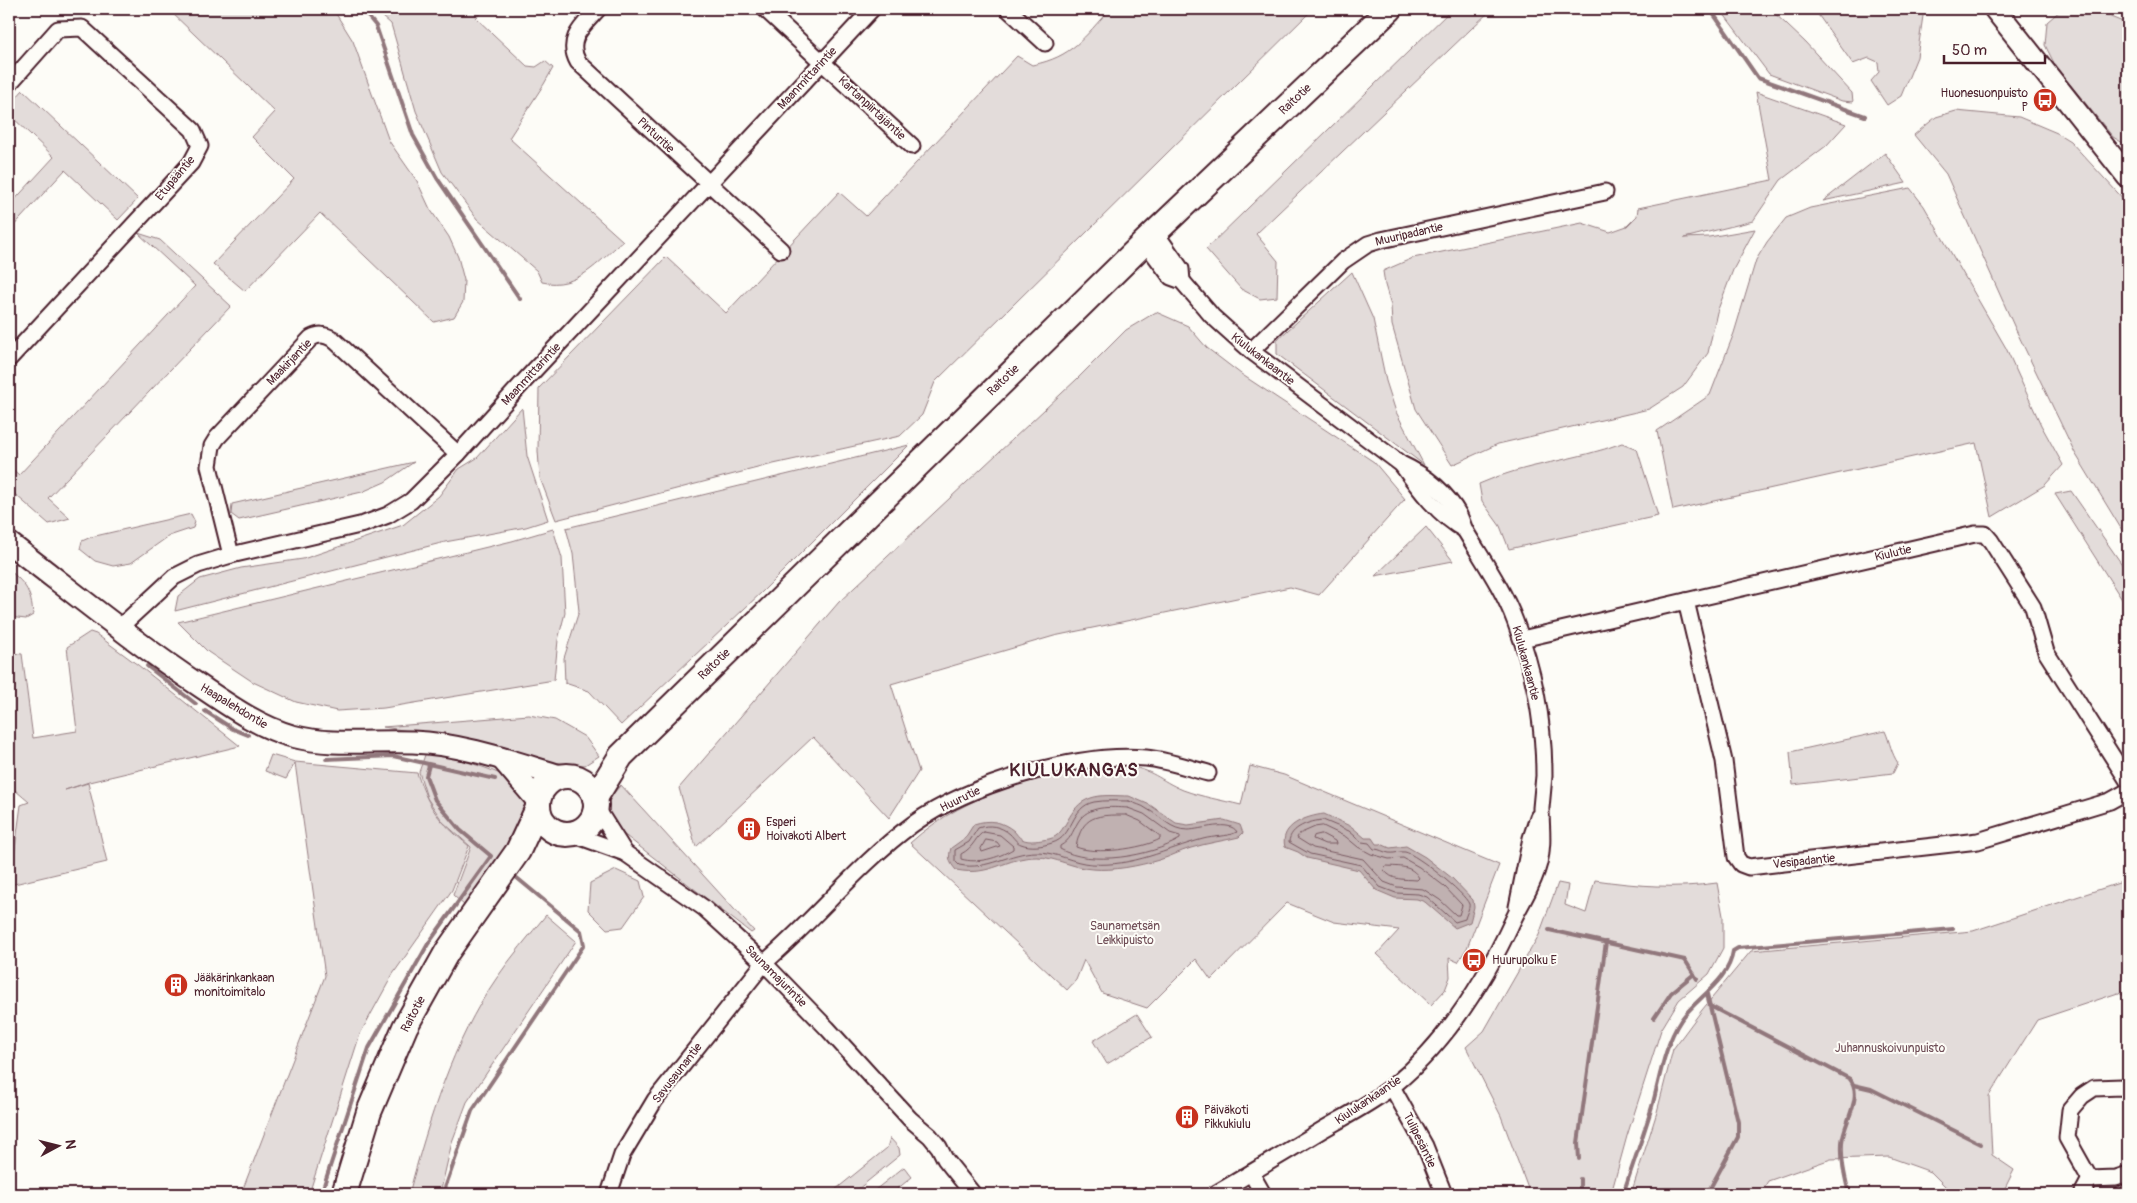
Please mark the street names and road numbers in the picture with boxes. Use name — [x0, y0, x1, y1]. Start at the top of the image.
street label: Maanmittarintie — [775, 44, 840, 113]
street label: Kartanpiirtäjäntie — [835, 73, 909, 143]
street label: Raitotie — [1276, 81, 1315, 118]
street label: Pinturitie — [634, 114, 677, 156]
street label: Etupääntie — [152, 153, 198, 204]
street label: Muuripadantie — [1374, 219, 1445, 250]
street label: Kiulukankaantie — [1228, 330, 1298, 389]
street label: Maakirjantie — [264, 336, 315, 389]
street label: Maanmittarintie — [499, 340, 564, 409]
street label: Raitotie — [984, 361, 1023, 399]
street label: Kiulutie — [1873, 542, 1913, 565]
street label: Kiulukankaantie — [1508, 624, 1543, 702]
street label: Raitotie — [695, 645, 734, 683]
street label: Haapalehdontie — [197, 680, 270, 732]
street label: Huurutie — [938, 783, 983, 816]
street label: Vesipadantie — [1772, 851, 1836, 872]
street label: Saunamajurintie — [742, 942, 810, 1010]
street label: Raitotie — [398, 994, 429, 1035]
street label: Savusaunantie — [649, 1040, 706, 1106]
street label: Kiulukankaantie — [1332, 1073, 1404, 1128]
street label: Tulipesäntie — [1400, 1110, 1439, 1170]

